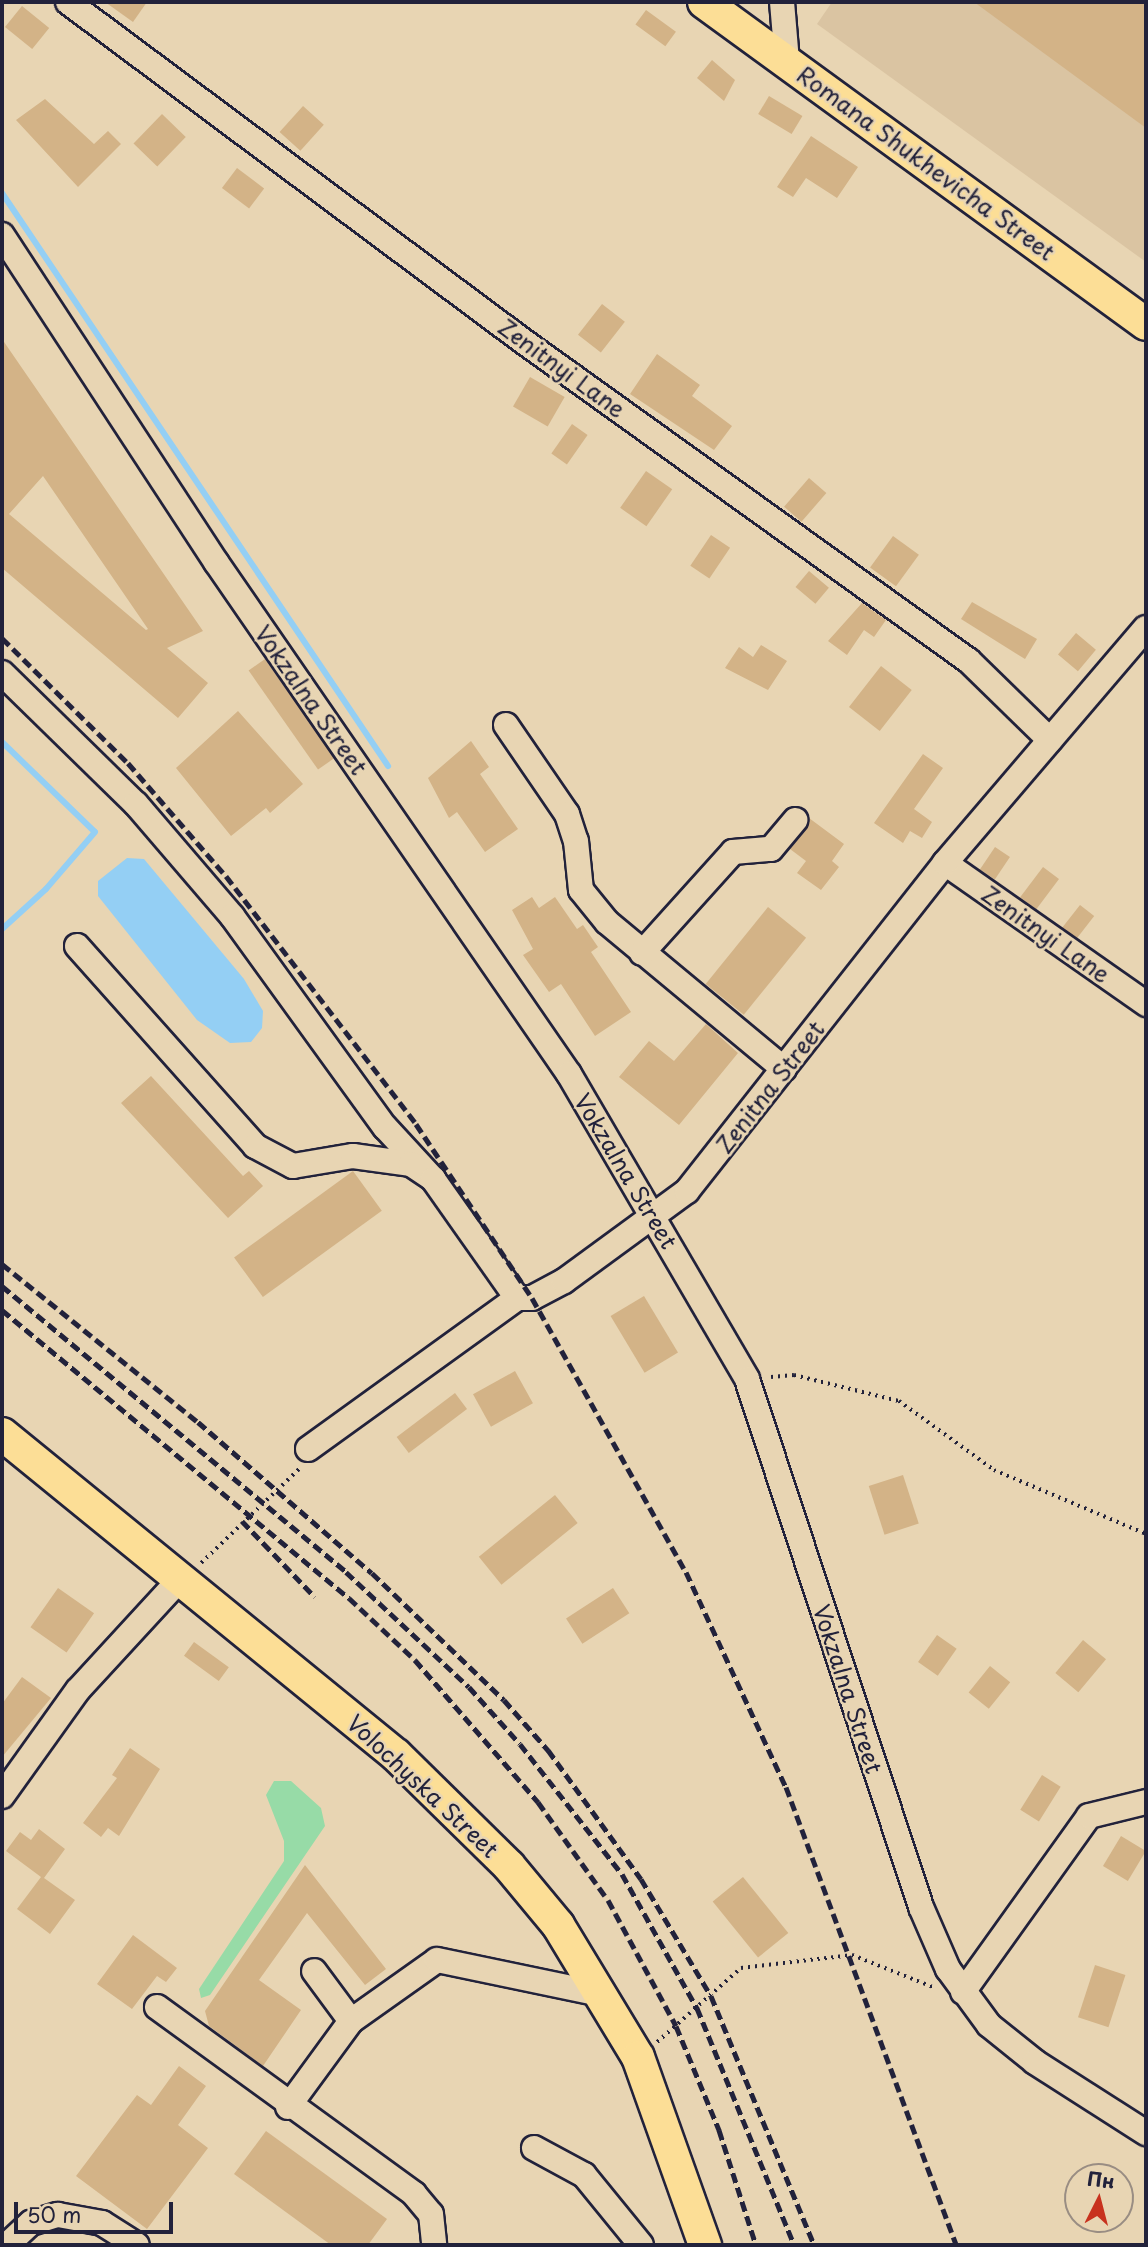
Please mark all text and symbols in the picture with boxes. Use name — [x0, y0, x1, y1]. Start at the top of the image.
street label: Romana Shukhevicha Street — [791, 60, 1061, 266]
street label: Zenitnyi Lane — [493, 313, 631, 423]
street label: Vokzalna Street — [249, 620, 373, 780]
street label: Zenitnyi Lane — [977, 880, 1115, 988]
street label: Zenitna Street — [710, 1015, 830, 1159]
street label: Vokzalna Street — [569, 1088, 683, 1254]
street label: Vokzalna Street — [808, 1601, 888, 1777]
street label: Volochyska Street — [341, 1708, 505, 1864]
north arrow — [1064, 2163, 1134, 2233]
text: Пн — [1086, 2164, 1116, 2194]
scale bar — [18, 2188, 177, 2232]
text: 50 m — [27, 2198, 81, 2230]

